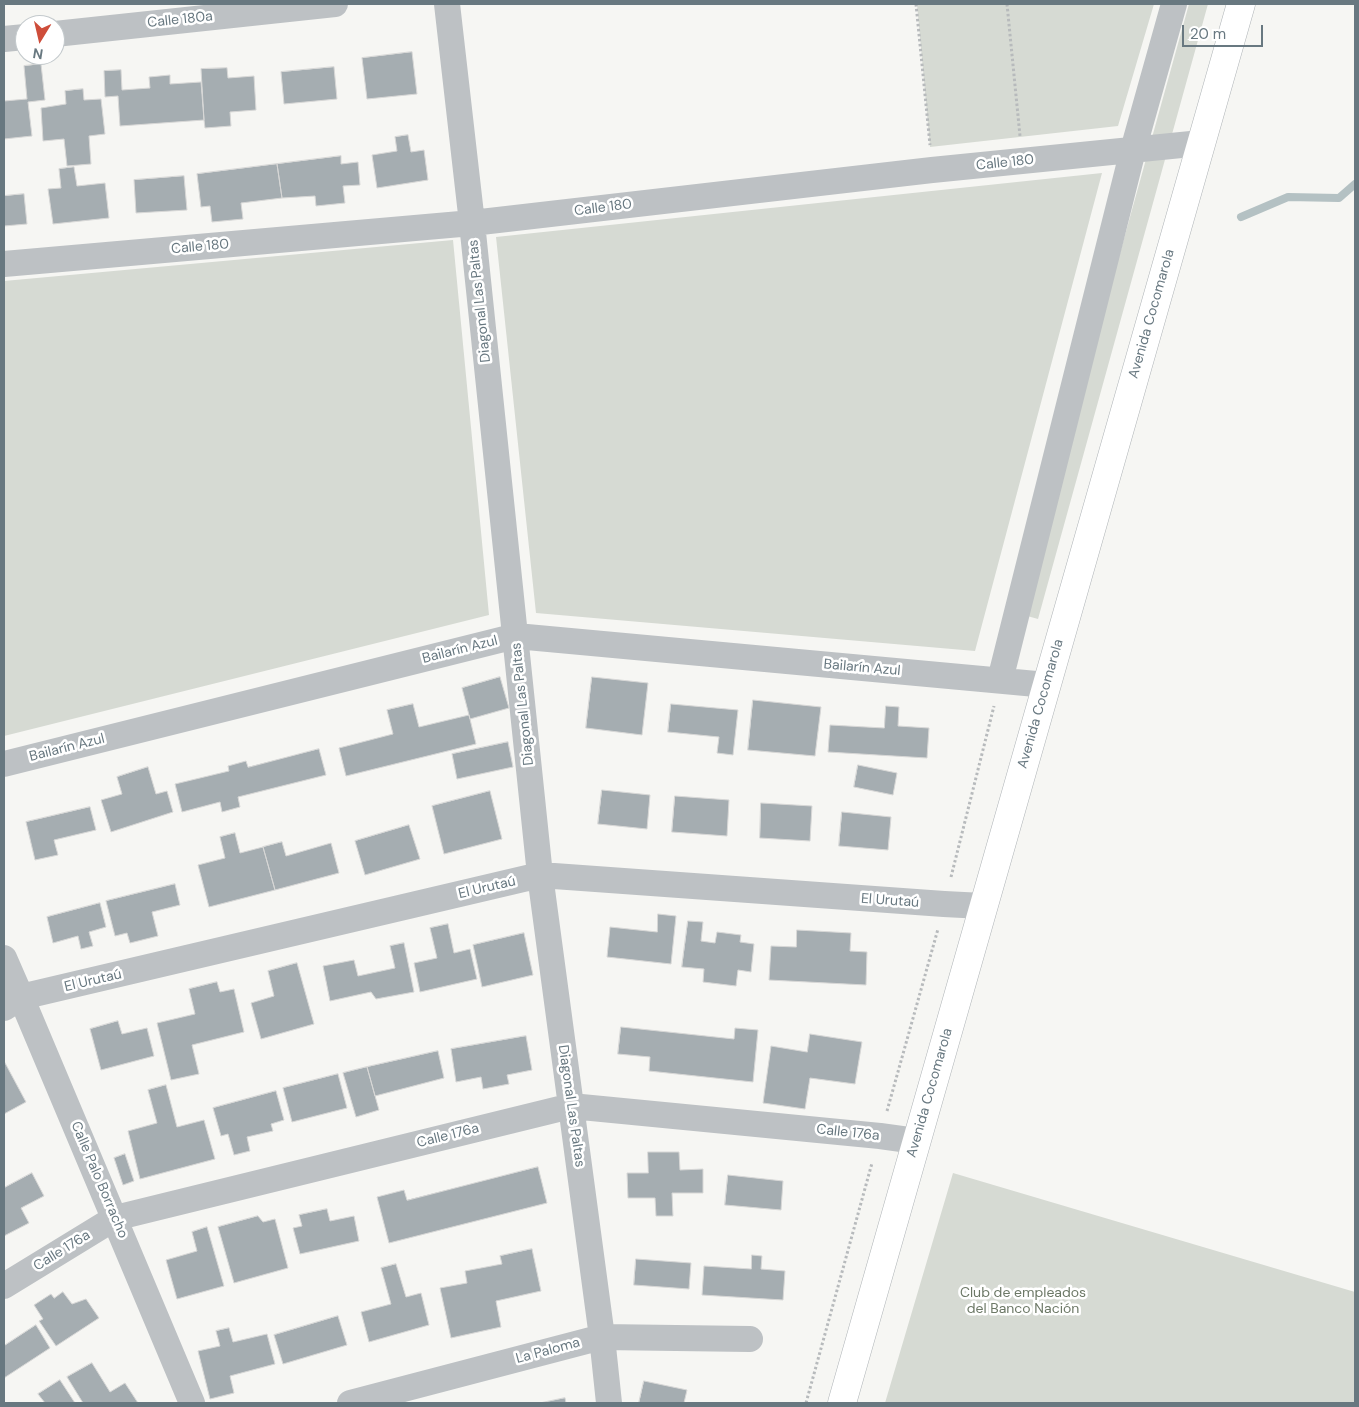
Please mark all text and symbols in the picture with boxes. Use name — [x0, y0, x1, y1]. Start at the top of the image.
street label: Calle 180a — [146, 8, 214, 32]
north arrow — [15, 15, 65, 65]
scale bar — [1184, 15, 1265, 47]
text: 20 m — [1190, 24, 1226, 44]
text: N — [31, 44, 44, 64]
street label: Calle 180 — [975, 152, 1035, 174]
street label: Calle 180 — [573, 196, 633, 220]
street label: Calle 180 — [170, 236, 230, 258]
street label: Diagonal Las Paltas — [465, 239, 495, 363]
street label: Avenida Cocomarola — [1125, 247, 1179, 381]
street label: Bailarín Azul — [421, 633, 499, 667]
street label: Avenida Cocomarola — [1014, 637, 1068, 771]
street label: Diagonal Las Paltas — [508, 642, 538, 766]
street label: Bailarín Azul — [823, 656, 901, 680]
street label: Bailarín Azul — [28, 731, 106, 765]
street label: El Urutaú — [457, 873, 517, 903]
street label: El Urutaú — [860, 891, 920, 911]
street label: El Urutaú — [63, 966, 123, 996]
street label: Avenida Cocomarola — [903, 1026, 957, 1160]
street label: Diagonal Las Paltas — [554, 1044, 588, 1168]
street label: Calle Palo Borracho — [67, 1119, 131, 1241]
street label: Calle 176a — [415, 1120, 481, 1152]
street label: Calle 176a — [816, 1121, 880, 1145]
street label: Calle 176a — [31, 1227, 93, 1275]
park label: Club de empleados del Banco Nación — [960, 1285, 1086, 1318]
street label: La Paloma — [514, 1334, 582, 1368]

